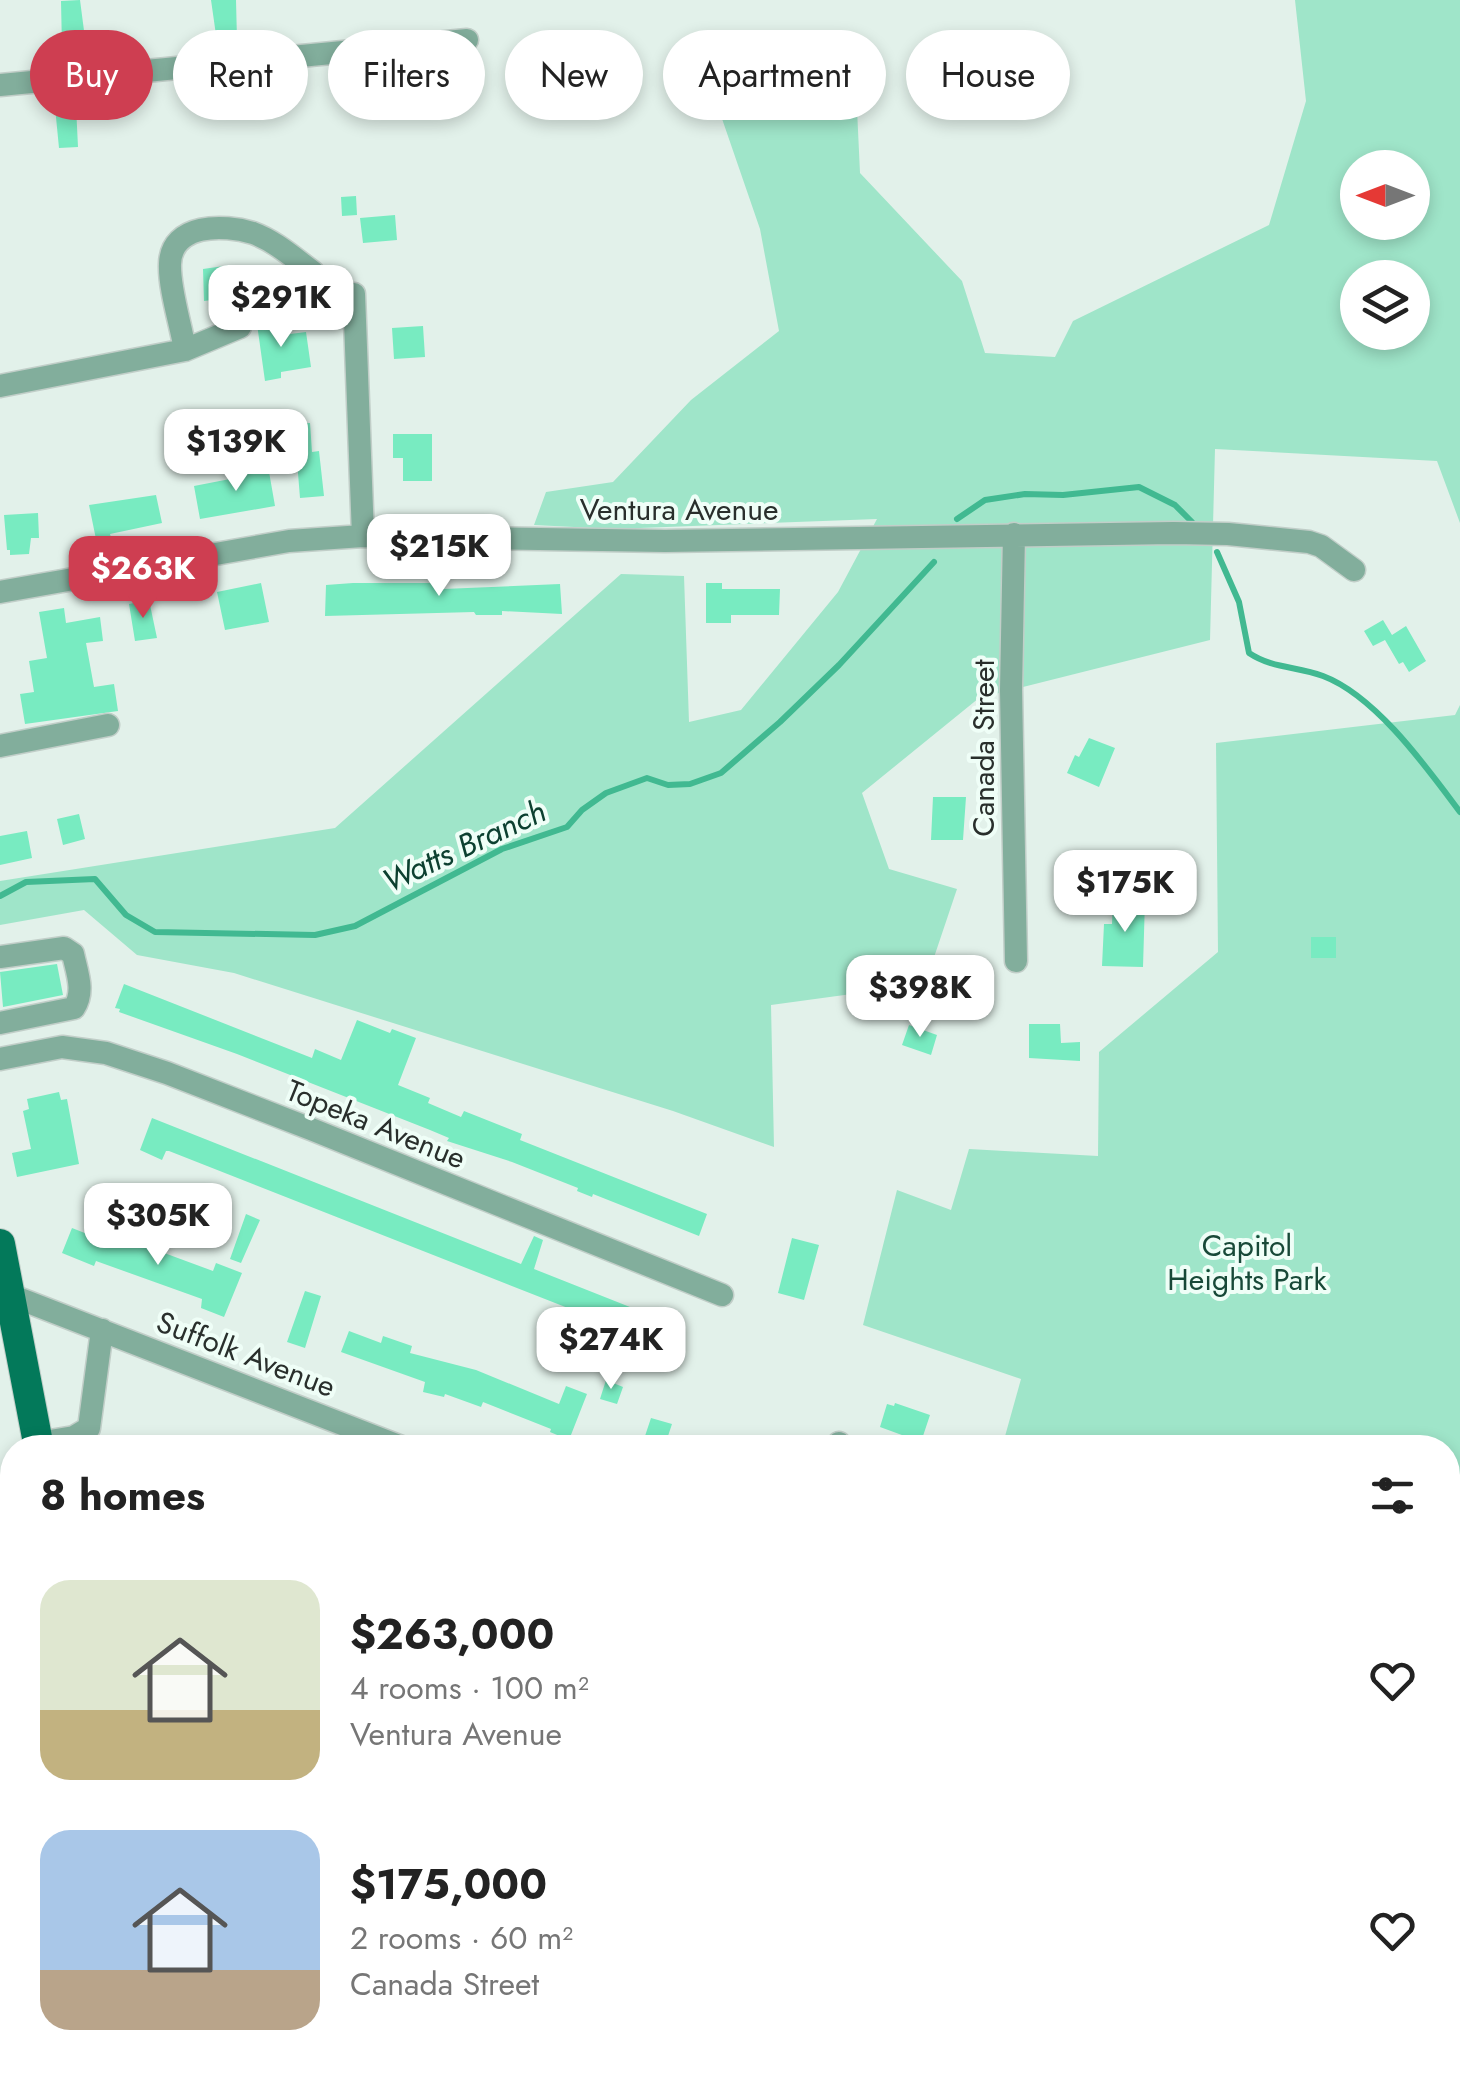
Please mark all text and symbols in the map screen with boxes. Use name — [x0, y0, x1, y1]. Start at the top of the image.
chip: Buy — [30, 30, 153, 120]
chip: Rent — [173, 30, 308, 120]
chip: Filters — [328, 30, 485, 120]
chip: New — [505, 30, 643, 120]
chip: Apartment — [663, 30, 886, 120]
chip: House — [906, 30, 1070, 120]
north arrow — [1340, 150, 1430, 240]
map controls — [1340, 150, 1430, 350]
button: layers — [1340, 260, 1430, 350]
pin: $291K — [211, 265, 351, 350]
text: $291K — [231, 274, 331, 320]
pin: $139K — [166, 409, 306, 494]
text: $139K — [186, 418, 286, 464]
street label: Ventura Avenue — [580, 488, 778, 531]
pin: $215K — [369, 514, 509, 599]
text: $215K — [389, 523, 489, 569]
pin: $263K — [73, 536, 213, 621]
text: $263K — [91, 545, 195, 591]
street label: Canada Street — [962, 659, 1005, 837]
water label: Watts Branch — [375, 788, 553, 904]
pin: $175K — [1055, 850, 1195, 935]
text: $175K — [1076, 859, 1174, 905]
pin: $398K — [850, 955, 990, 1040]
text: $398K — [868, 964, 972, 1010]
street label: Topeka Avenue — [280, 1068, 472, 1180]
pin: $305K — [88, 1183, 228, 1268]
text: $305K — [106, 1192, 210, 1238]
park label: Capitol Heights Park — [1167, 1224, 1327, 1301]
street label: Suffolk Avenue — [150, 1300, 342, 1408]
pin: $274K — [541, 1307, 681, 1392]
text: $274K — [559, 1316, 663, 1362]
text: 8 homes — [40, 1465, 205, 1526]
icon: filters — [1365, 1468, 1420, 1523]
text: $263,000 — [350, 1604, 554, 1665]
icon: home — [120, 1620, 240, 1740]
icon: heart — [1365, 1653, 1420, 1708]
text: 4 rooms · 100 m² — [350, 1665, 589, 1711]
text: Ventura Avenue — [350, 1711, 562, 1757]
text: $175,000 — [350, 1854, 547, 1915]
icon: home — [120, 1870, 240, 1990]
icon: heart — [1365, 1903, 1420, 1958]
text: 2 rooms · 60 m² — [350, 1915, 573, 1961]
text: Canada Street — [350, 1961, 539, 2007]

